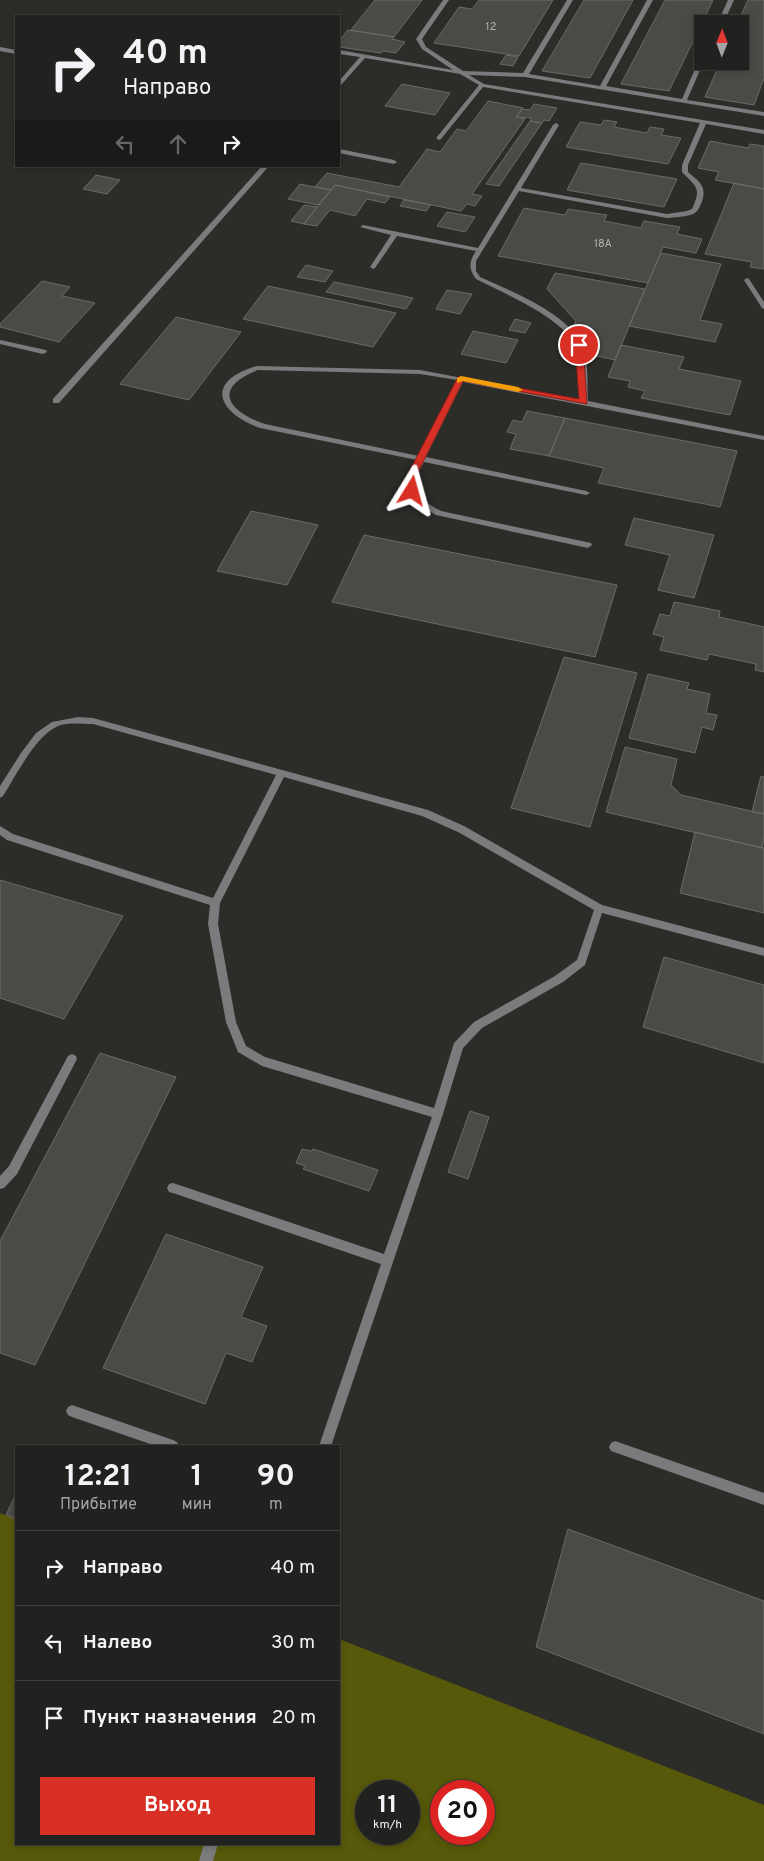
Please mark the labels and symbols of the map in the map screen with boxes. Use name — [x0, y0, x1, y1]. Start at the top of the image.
north arrow — [694, 15, 749, 70]
house number: 12 — [486, 20, 496, 34]
house number: 18А — [594, 237, 612, 251]
pin — [558, 324, 600, 366]
position arrow — [385, 464, 437, 516]
speed limit sign: 20 — [430, 1780, 495, 1845]

